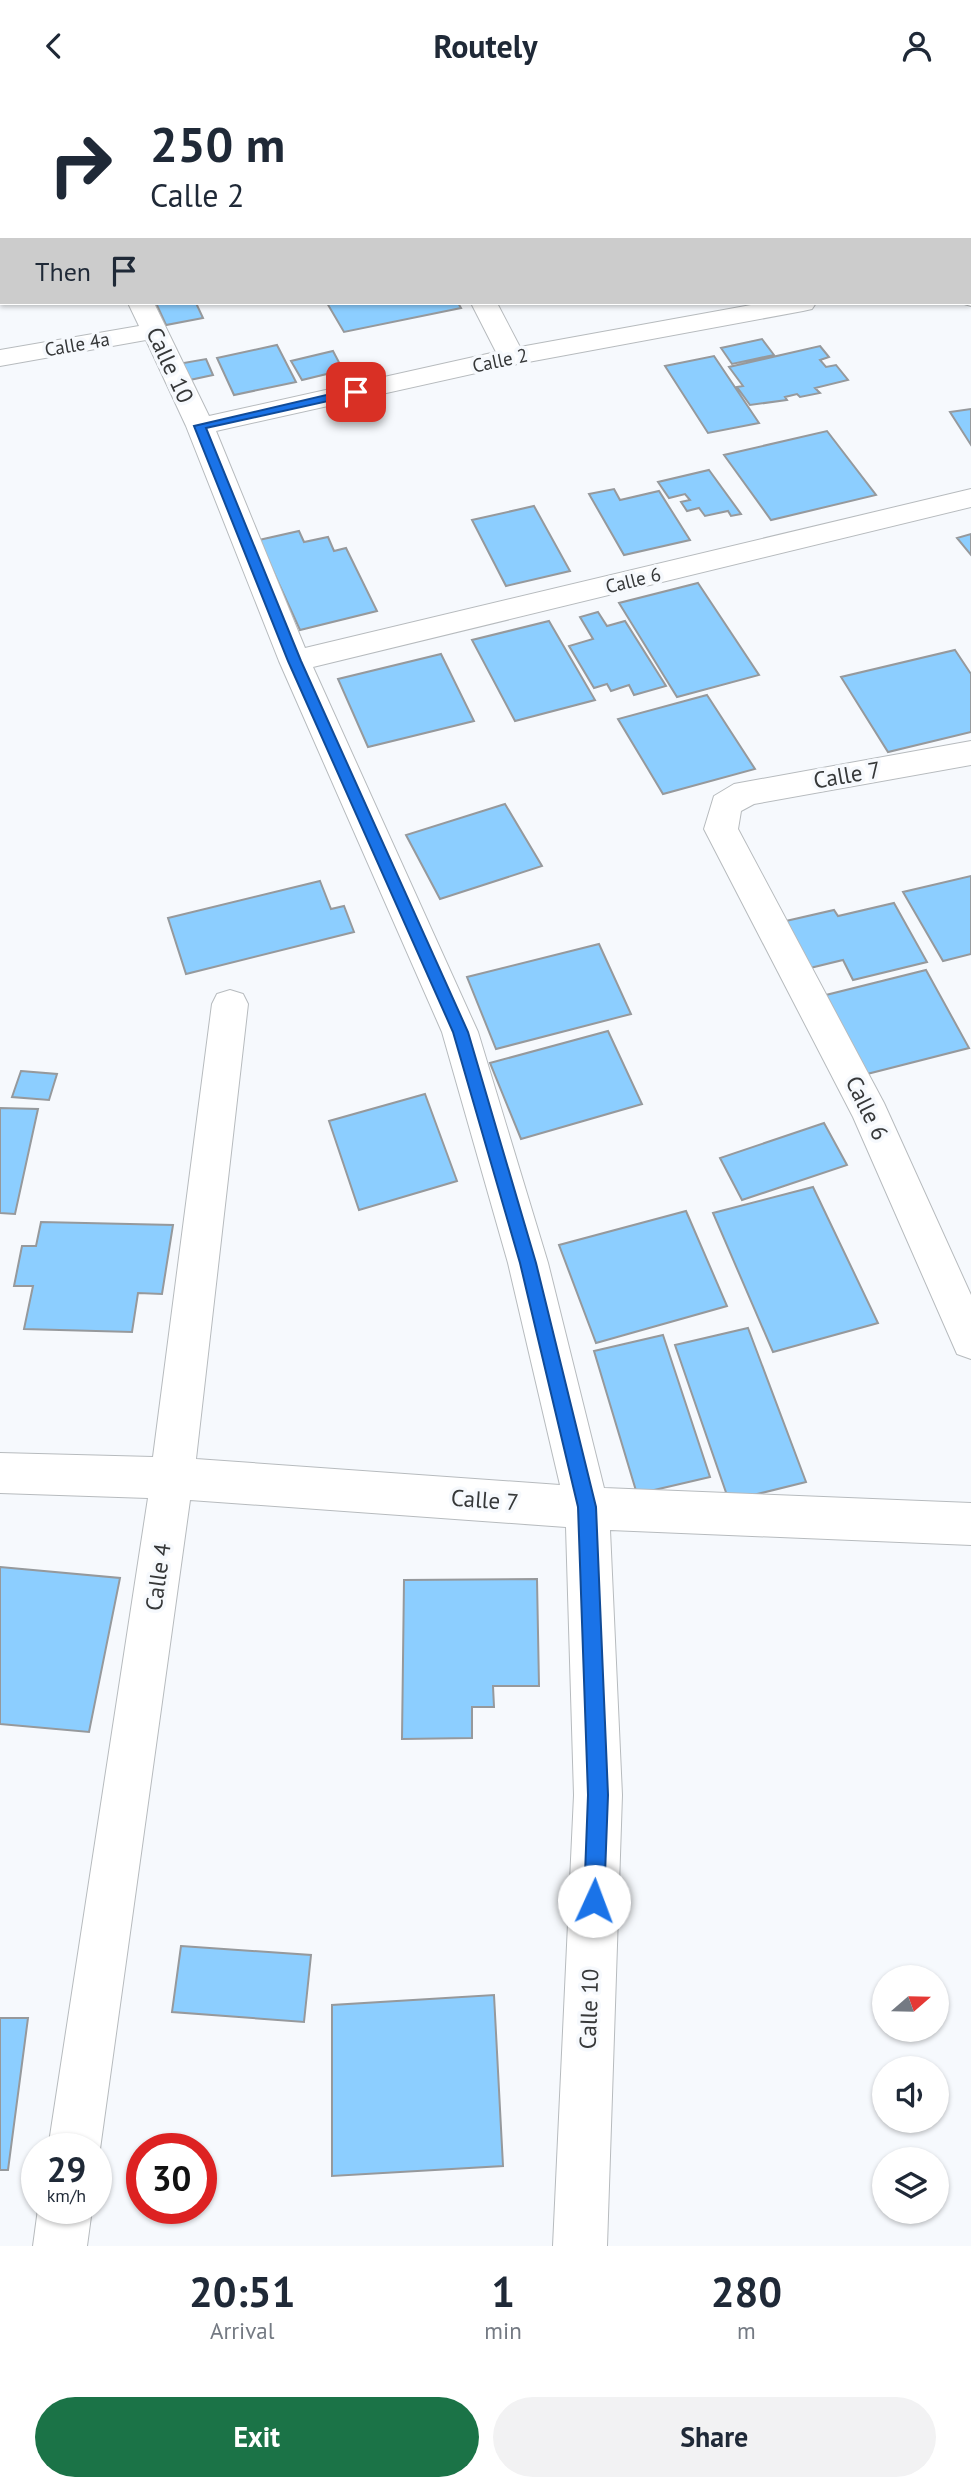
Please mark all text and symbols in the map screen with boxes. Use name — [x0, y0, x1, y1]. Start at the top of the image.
text: Routely — [433, 25, 538, 67]
icon: back — [35, 27, 73, 65]
icon: person — [898, 27, 936, 65]
text: 250 m — [150, 112, 285, 176]
icon: right — [35, 119, 126, 210]
text: Calle 2 — [150, 174, 245, 216]
icon: arrive — [105, 252, 143, 290]
text: Then — [35, 255, 91, 288]
street label: Calle 10 — [140, 322, 201, 407]
street label: Calle 4a — [43, 326, 111, 362]
street label: Calle 2 — [470, 342, 530, 378]
pin — [326, 362, 386, 422]
icon: arrive — [337, 373, 375, 411]
street label: Calle 6 — [603, 562, 663, 598]
street label: Calle 7 — [811, 754, 883, 795]
street label: Calle 6 — [840, 1071, 895, 1145]
street label: Calle 7 — [450, 1483, 520, 1516]
street label: Calle 4 — [138, 1541, 177, 1613]
position arrow — [557, 1864, 631, 1938]
north arrow — [872, 1965, 948, 2042]
map controls — [872, 1965, 949, 2224]
street label: Calle 10 — [573, 1968, 604, 2050]
button: sound — [872, 2056, 949, 2133]
speed limit sign: 30 — [126, 2133, 217, 2224]
text: 29 — [47, 2146, 86, 2192]
button: layers — [872, 2147, 949, 2224]
text: km/h — [47, 2184, 86, 2207]
text: 20:51 — [189, 2264, 295, 2319]
text: 1 — [491, 2264, 515, 2319]
text: 280 — [711, 2264, 782, 2319]
text: Arrival — [210, 2316, 274, 2345]
text: min — [484, 2316, 522, 2345]
text: m — [737, 2316, 756, 2345]
button: Exit — [35, 2397, 479, 2477]
button: Share — [493, 2397, 936, 2477]

